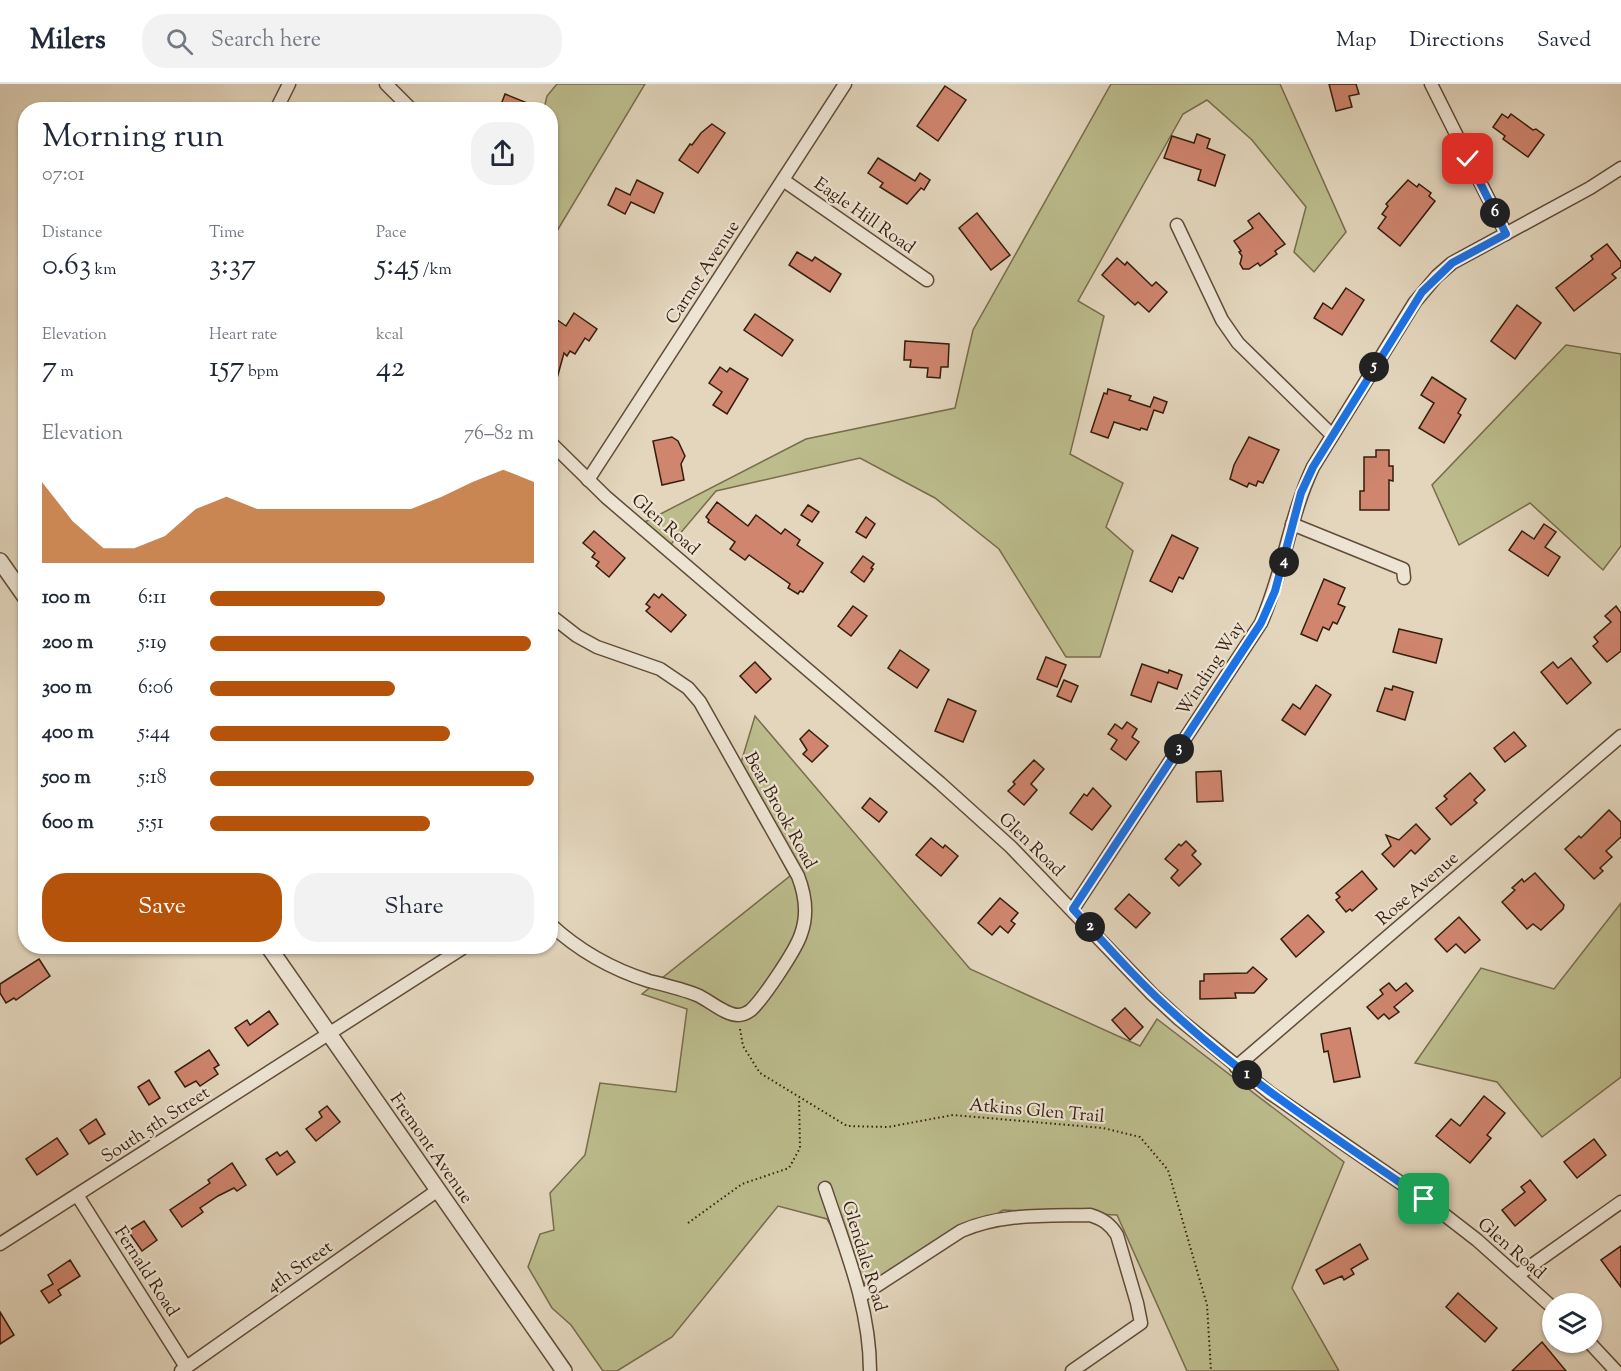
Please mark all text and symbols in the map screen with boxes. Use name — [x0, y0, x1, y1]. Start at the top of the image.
search box — [142, 14, 562, 68]
text: Milers — [30, 21, 106, 61]
icon: search — [163, 25, 196, 58]
text: Search here — [211, 25, 321, 57]
text: Map — [1336, 26, 1376, 56]
text: Directions — [1409, 26, 1504, 56]
text: Saved — [1537, 26, 1591, 56]
text: Morning run — [42, 114, 224, 162]
button: share — [471, 122, 534, 185]
pin — [1442, 133, 1493, 184]
icon: check — [1451, 142, 1484, 175]
text: 07:01 — [42, 161, 85, 190]
street label: Eagle Hill Road — [808, 172, 920, 261]
pin: 6 — [1480, 198, 1510, 228]
text: 6 — [1491, 201, 1499, 224]
street label: Carnot Avenue — [660, 216, 747, 330]
text: Distance — [42, 222, 102, 245]
text: Time — [209, 222, 245, 245]
text: Pace — [376, 222, 407, 245]
text: 0.63 — [42, 245, 91, 288]
text: 3:37 — [209, 245, 256, 288]
text: 5:45 — [376, 245, 419, 288]
text: km — [91, 259, 116, 282]
text: /km — [419, 259, 452, 282]
text: Elevation — [42, 324, 107, 347]
text: Heart rate — [209, 324, 277, 347]
text: kcal — [376, 324, 404, 347]
text: 7 — [42, 347, 57, 390]
text: 157 — [209, 347, 245, 390]
text: 42 — [376, 347, 405, 390]
pin: 5 — [1359, 352, 1389, 382]
text: 5 — [1371, 355, 1377, 378]
text: m — [57, 361, 74, 384]
text: bpm — [245, 361, 279, 384]
text: Elevation — [42, 420, 123, 449]
text: 76–82 m — [464, 420, 534, 449]
street label: Glen Road — [625, 489, 704, 563]
pin: 4 — [1269, 547, 1299, 577]
text: 4 — [1280, 550, 1288, 573]
text: 100 m — [42, 584, 91, 613]
text: 6:11 — [138, 584, 167, 613]
street label: Winding Way — [1171, 616, 1252, 722]
text: 200 m — [42, 629, 93, 658]
text: 5:19 — [138, 629, 166, 658]
text: 300 m — [42, 674, 92, 703]
text: 6:06 — [138, 674, 173, 703]
text: 400 m — [42, 719, 94, 748]
text: 5:44 — [138, 719, 170, 748]
pin: 3 — [1164, 734, 1194, 764]
text: 3 — [1176, 737, 1182, 760]
street label: Bear Brook Road — [736, 748, 822, 874]
text: 500 m — [42, 764, 91, 793]
text: 5:18 — [138, 764, 167, 793]
street label: Glen Road — [992, 807, 1069, 884]
text: 600 m — [42, 809, 94, 838]
text: 5:51 — [138, 809, 164, 838]
street label: Rose Avenue — [1371, 846, 1465, 933]
button: Save — [42, 873, 282, 942]
button: Share — [294, 873, 534, 942]
pin: 2 — [1075, 912, 1105, 942]
text: 2 — [1086, 915, 1094, 938]
pin: 1 — [1232, 1060, 1262, 1090]
text: 1 — [1244, 1063, 1250, 1086]
street label: South 5th Street — [97, 1081, 215, 1171]
street label: Fremont Avenue — [382, 1088, 478, 1210]
street label: Atkins Glen Trail — [968, 1093, 1106, 1131]
pin — [1398, 1173, 1449, 1224]
icon: arrive — [1407, 1182, 1440, 1215]
street label: Glendale Road — [834, 1198, 892, 1315]
street label: Glen Road — [1471, 1213, 1550, 1287]
street label: Fernald Road — [106, 1222, 184, 1322]
street label: 4th Street — [262, 1235, 339, 1300]
map controls — [1542, 1293, 1602, 1353]
button: layers — [1542, 1293, 1602, 1353]

